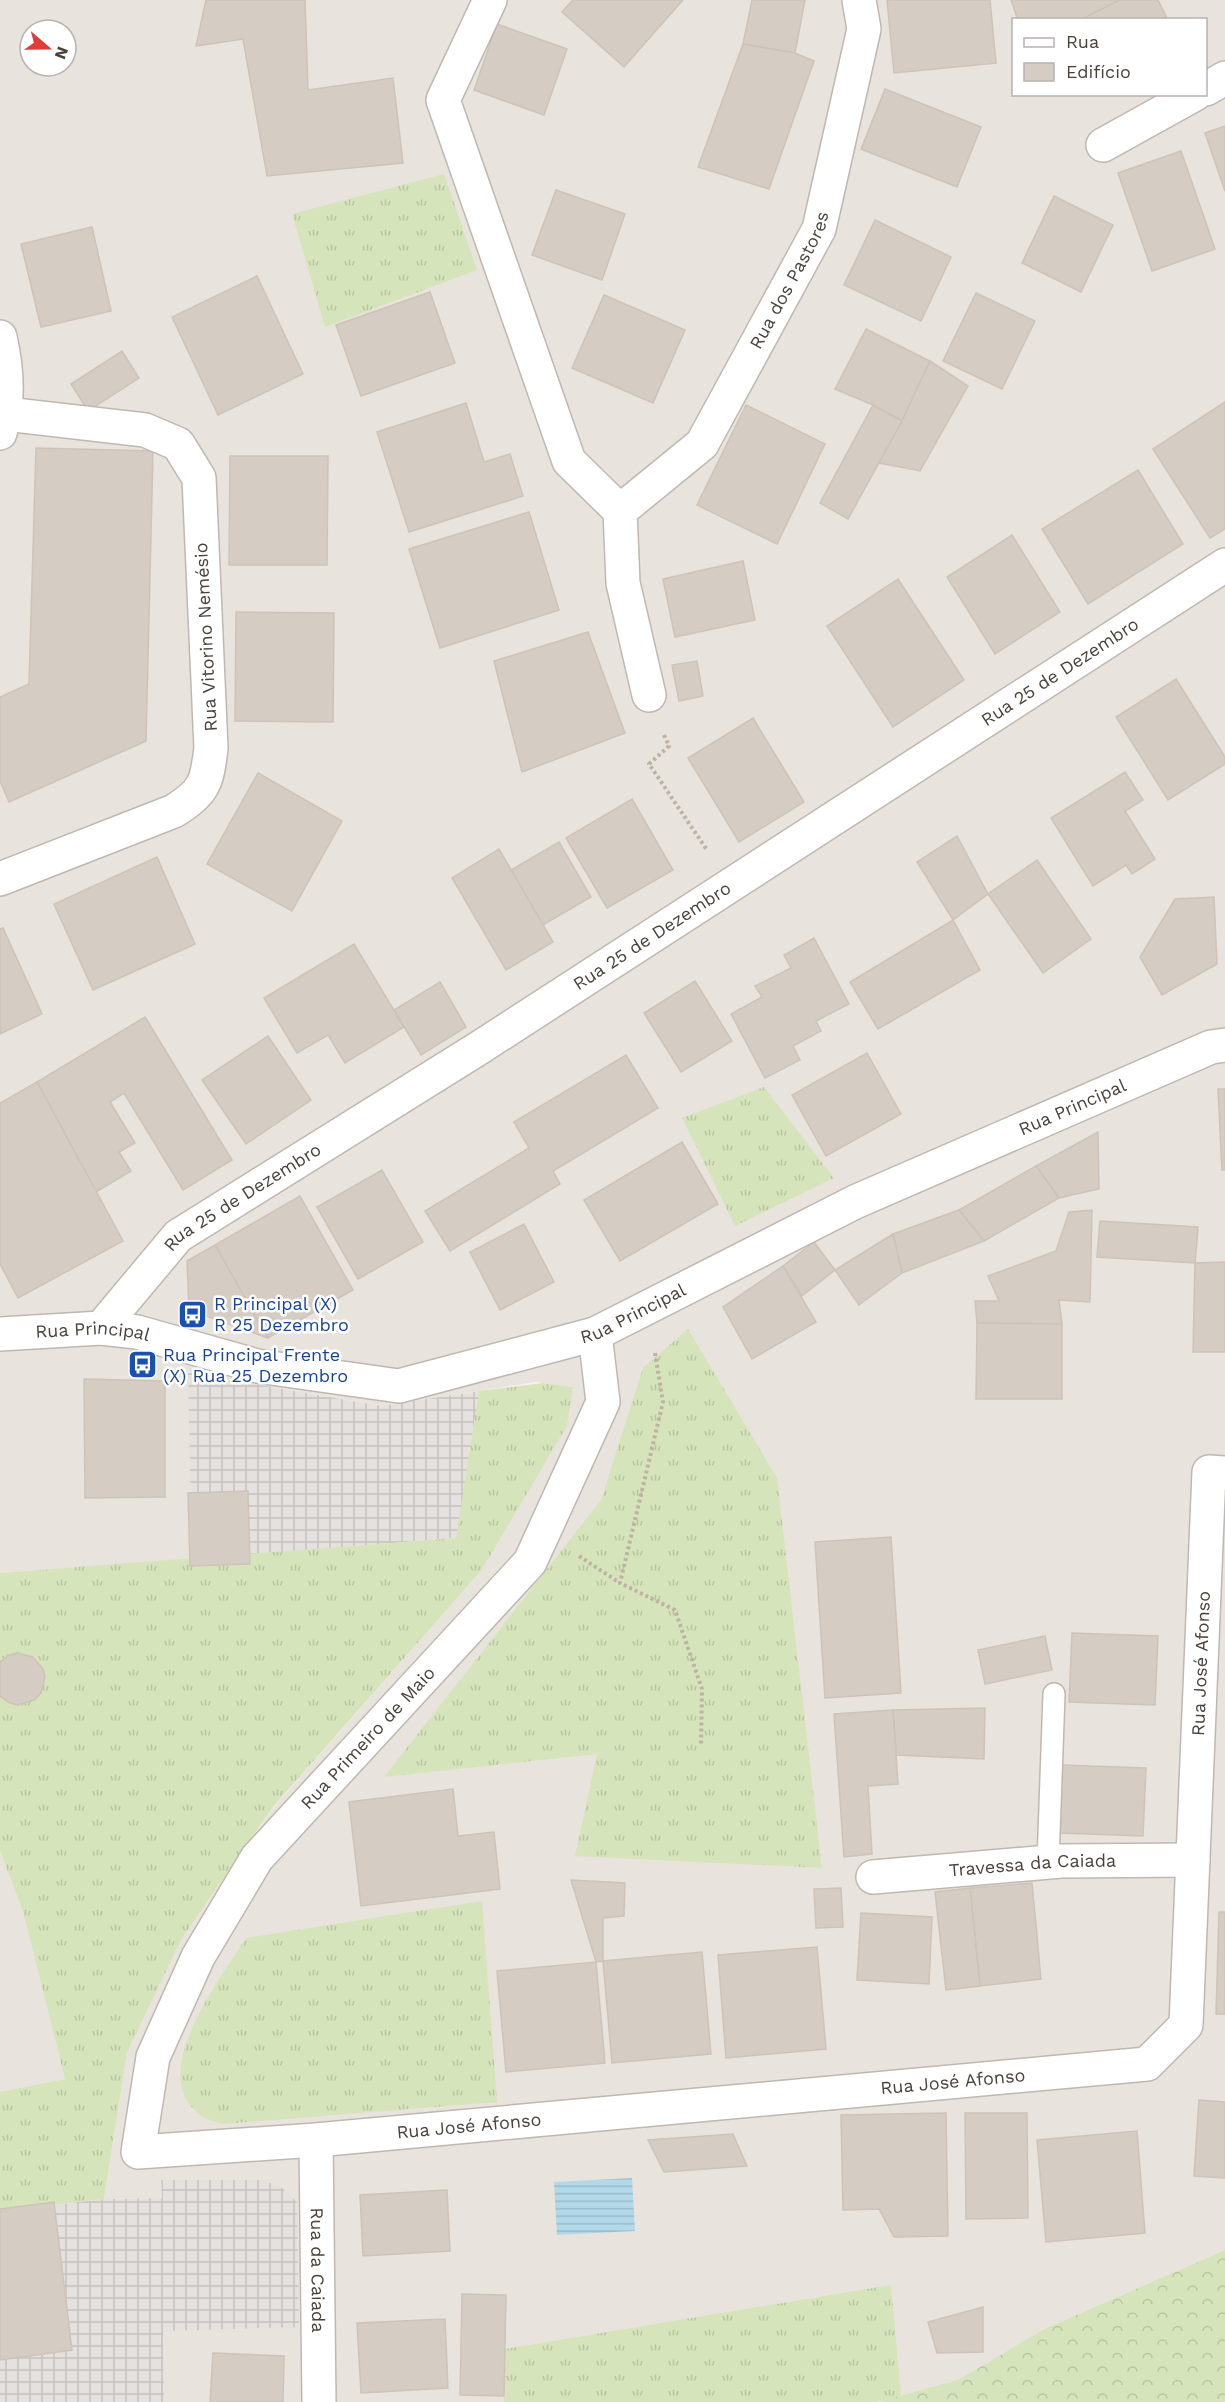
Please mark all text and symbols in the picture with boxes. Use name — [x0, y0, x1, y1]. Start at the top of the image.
north arrow — [18, 18, 78, 78]
legend — [1012, 18, 1207, 96]
text: Rua — [1066, 31, 1099, 52]
text: N — [51, 44, 73, 62]
text: Edifício — [1066, 61, 1131, 82]
street label: Rua dos Pastores — [745, 209, 833, 352]
street label: Rua Vitorino Nemésio — [190, 542, 221, 732]
street label: Rua 25 de Dezembro — [977, 613, 1142, 730]
street label: Rua 25 de Dezembro — [569, 877, 734, 994]
street label: Rua Principal — [1015, 1074, 1130, 1139]
street label: Rua 25 de Dezembro — [159, 1138, 325, 1255]
street label: Rua Principal — [578, 1279, 689, 1347]
place label: R Principal (X) R 25 Dezembro — [214, 1293, 349, 1335]
bus stop icon: R Principal (X) R 25 Dezembro — [177, 1298, 209, 1330]
street label: Rua Principal — [35, 1317, 153, 1345]
place label: Rua Principal Frente (X) Rua 25 Dezembro — [163, 1344, 348, 1386]
bus stop icon: Rua Principal Frente (X) Rua 25 Dezembro — [126, 1349, 158, 1381]
street label: Rua José Afonso — [1187, 1590, 1214, 1736]
street label: Rua Primeiro de Maio — [296, 1662, 439, 1813]
street label: Travessa da Caiada — [948, 1850, 1116, 1881]
street label: Rua José Afonso — [880, 2064, 1026, 2098]
street label: Rua José Afonso — [396, 2108, 542, 2143]
street label: Rua da Caiada — [307, 2207, 329, 2333]

